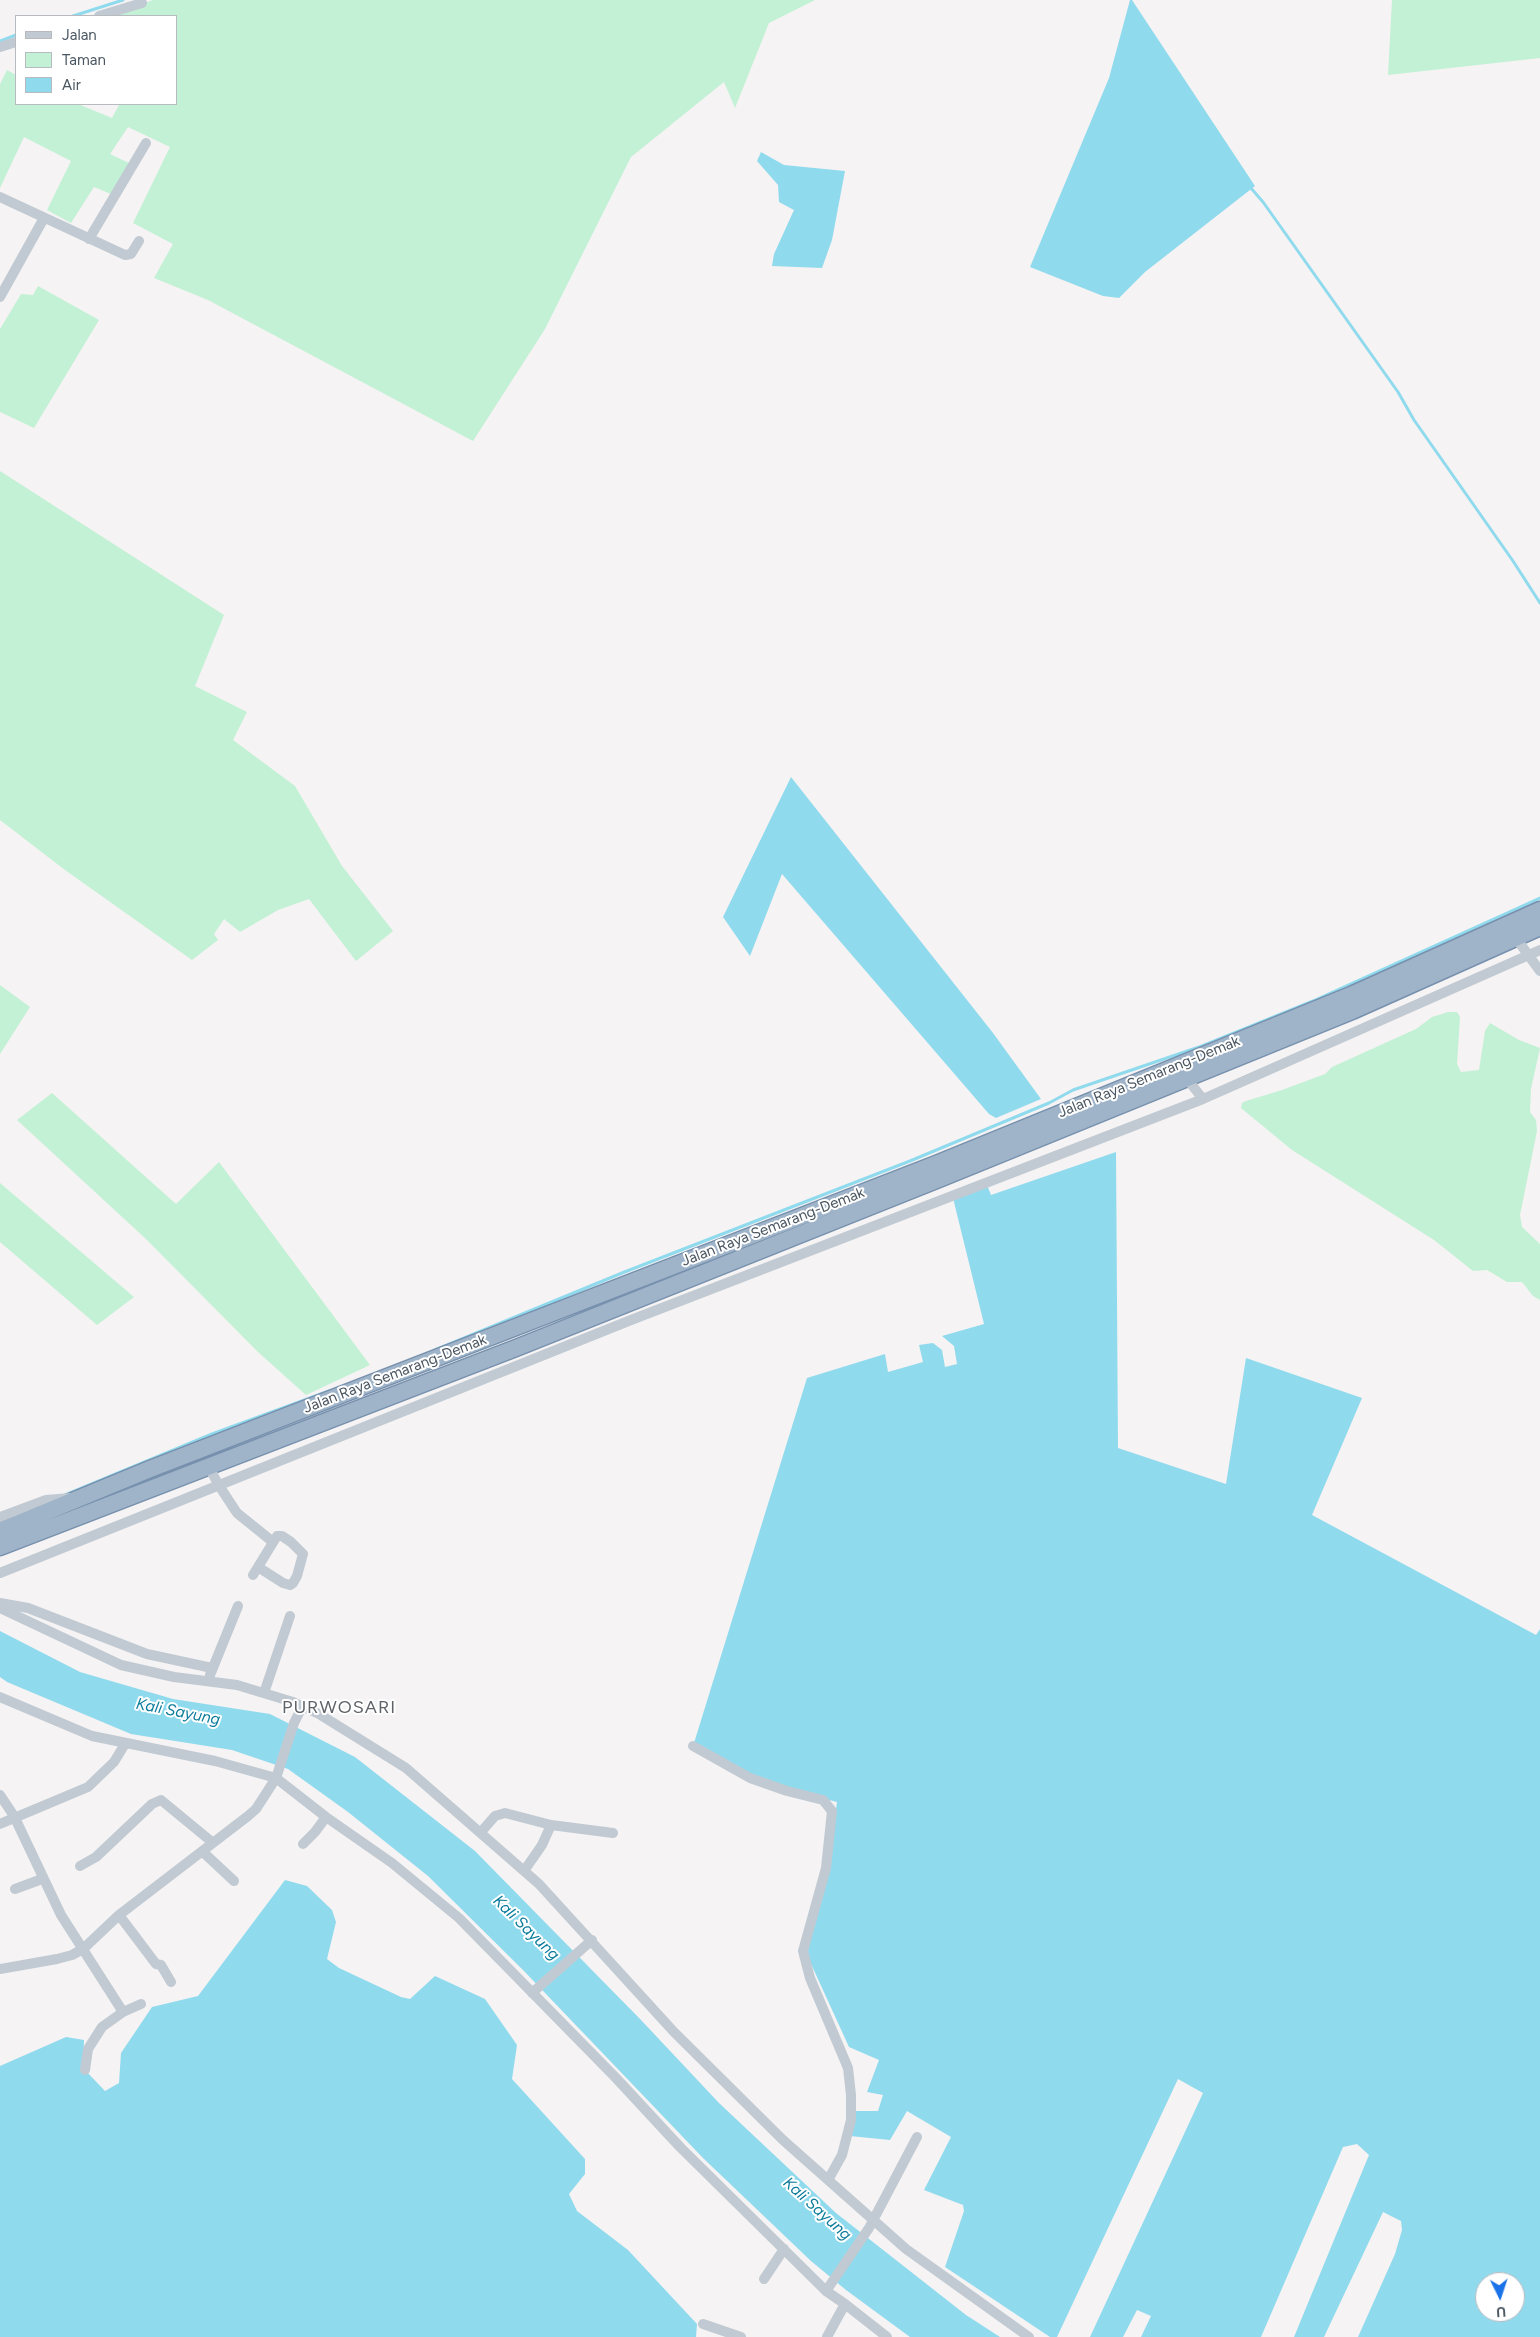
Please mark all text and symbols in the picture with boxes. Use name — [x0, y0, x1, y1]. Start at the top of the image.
legend — [15, 15, 178, 105]
text: Jalan — [62, 26, 97, 44]
text: Taman — [62, 51, 106, 69]
text: Air — [62, 76, 81, 94]
street label: Jalan Raya Semarang-Demak — [1055, 1032, 1243, 1122]
street label: Jalan Raya Semarang-Demak — [679, 1184, 867, 1270]
street label: Jalan Raya Semarang-Demak — [301, 1331, 489, 1417]
water label: Kali Sayung — [134, 1694, 222, 1730]
district label: PURWOSARI — [281, 1697, 397, 1719]
water label: Kali Sayung — [489, 1892, 563, 1964]
water label: Kali Sayung — [779, 2173, 855, 2245]
north arrow — [1475, 2272, 1525, 2322]
text: U — [1496, 2303, 1507, 2320]

